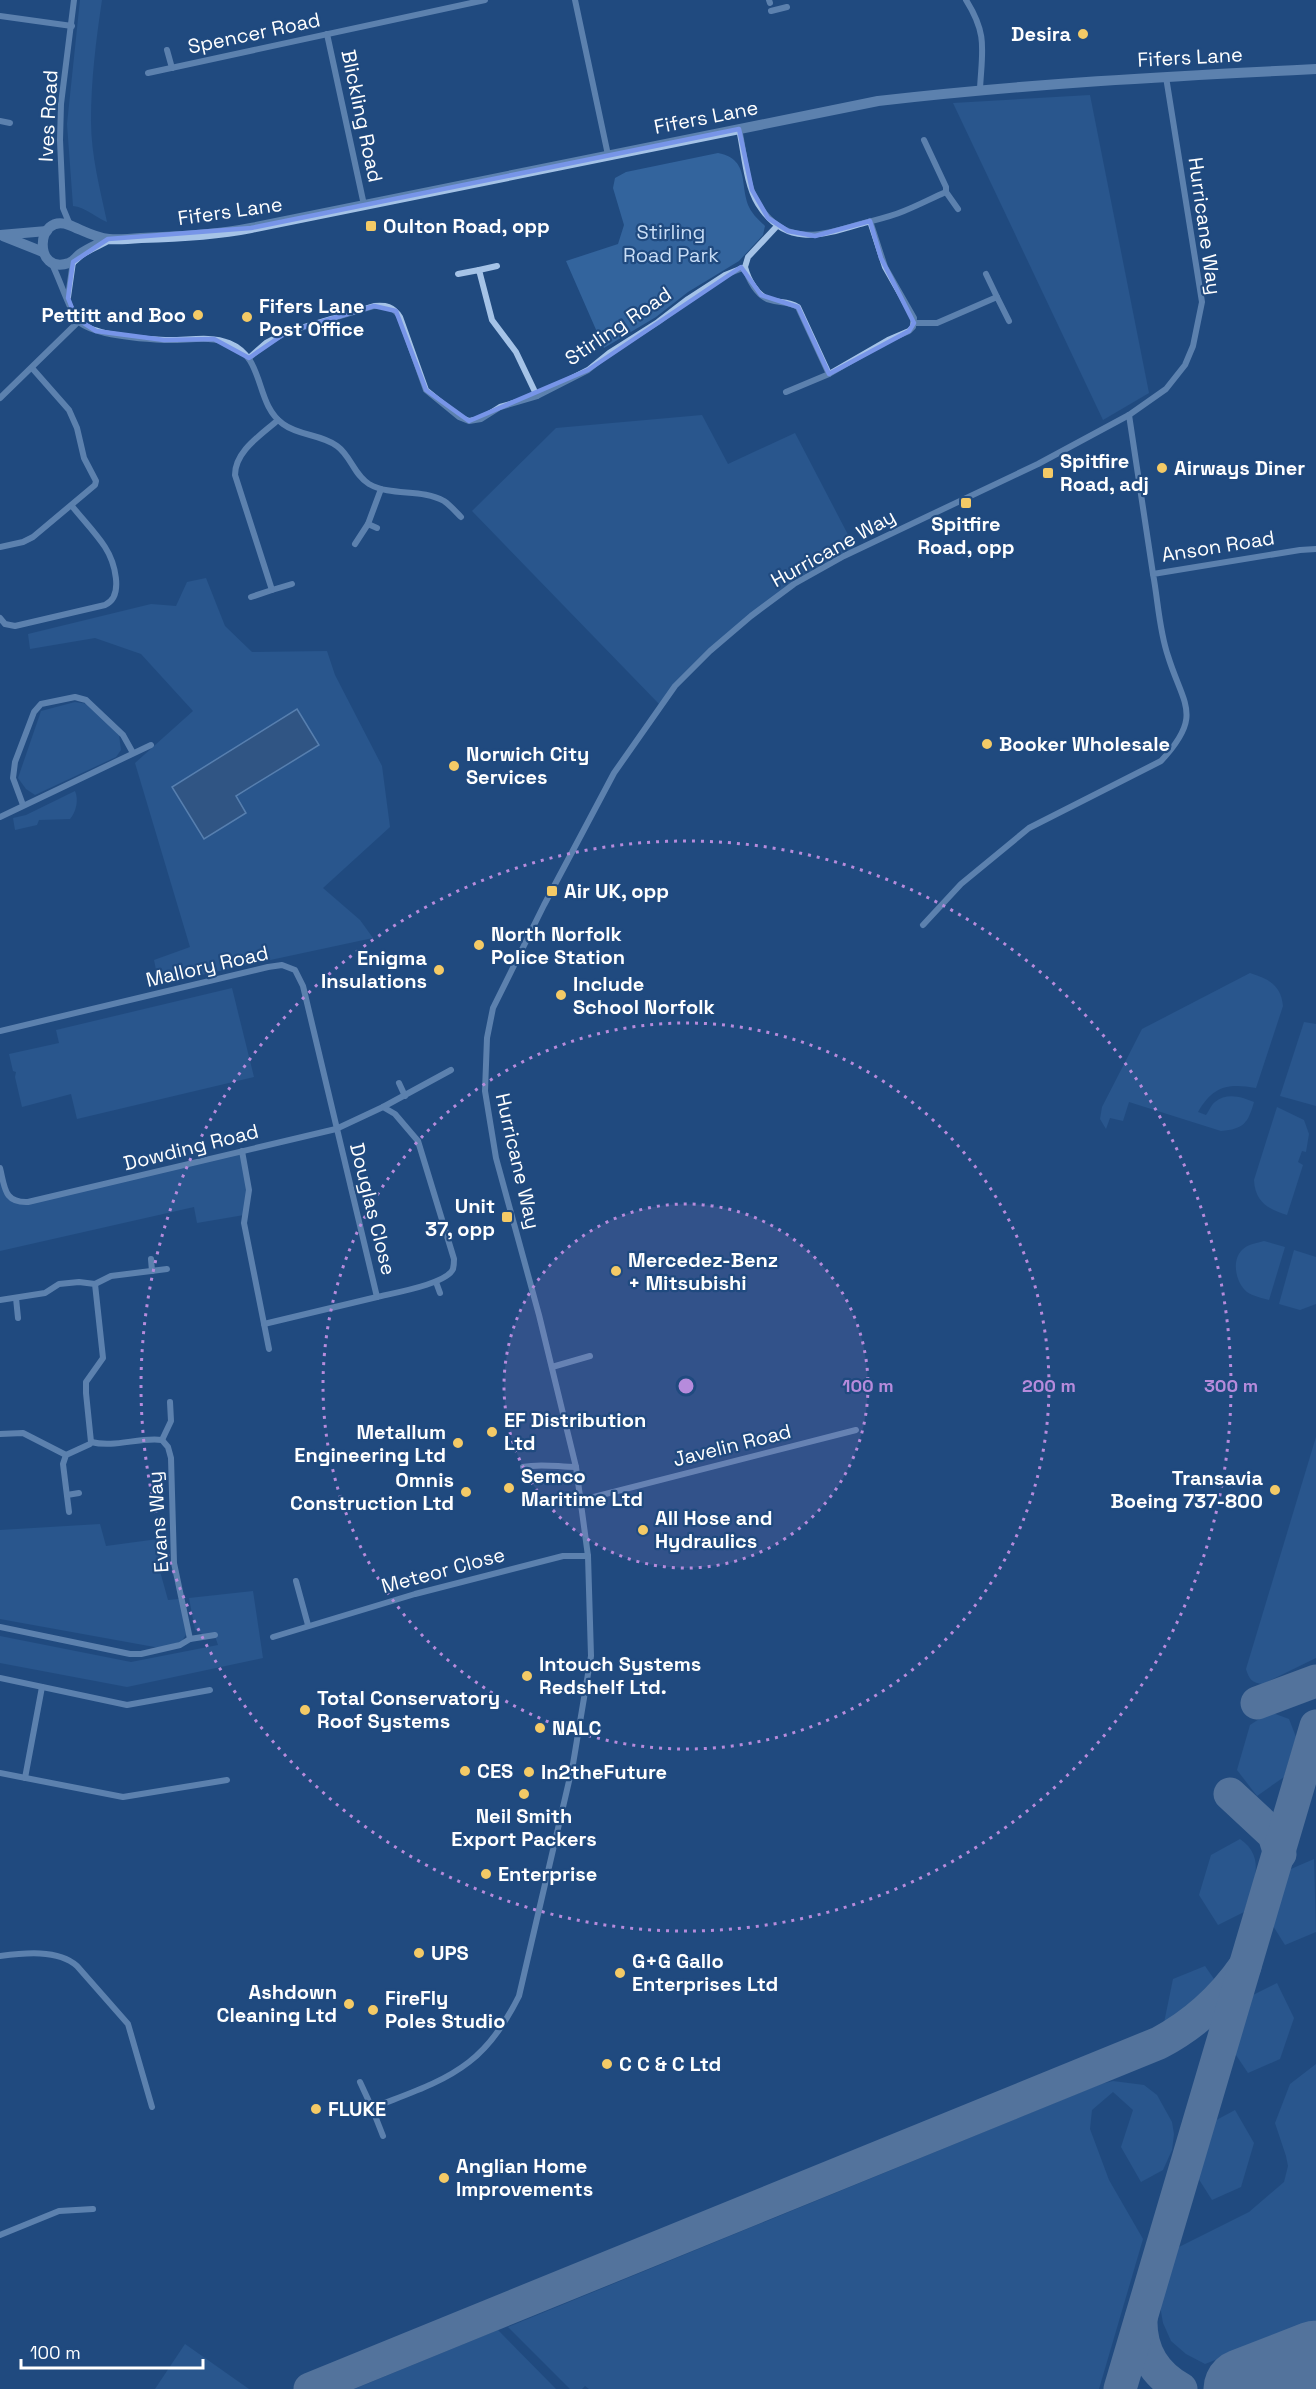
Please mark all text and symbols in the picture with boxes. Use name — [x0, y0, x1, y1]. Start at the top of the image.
street label: Spencer Road — [185, 6, 323, 60]
place label: Desira — [1011, 21, 1071, 47]
marker: Desira — [1076, 27, 1090, 41]
street label: Fifers Lane — [1137, 41, 1243, 73]
street label: Blickling Road — [335, 47, 389, 185]
street label: Ives Road — [33, 69, 63, 163]
street label: Fifers Lane — [652, 94, 760, 140]
street label: Hurricane Way — [1182, 156, 1228, 296]
street label: Fifers Lane — [176, 191, 284, 231]
place label: Oulton Road, opp — [383, 213, 550, 239]
marker: Oulton Road, opp — [364, 219, 378, 233]
park label: Stirling Road Park — [623, 219, 719, 268]
street label: Stirling Road — [560, 281, 676, 371]
place label: Fifers Lane Post Office — [259, 293, 364, 342]
place label: Pettitt and Boo — [41, 302, 186, 328]
marker: Pettitt and Boo — [191, 308, 205, 322]
marker: Fifers Lane Post Office — [240, 310, 254, 324]
place label: Spitfire Road, adj — [1060, 448, 1149, 497]
place label: Airways Diner — [1174, 455, 1305, 481]
marker: Airways Diner — [1155, 461, 1169, 475]
marker: Spitfire Road, adj — [1041, 466, 1055, 480]
marker: Spitfire Road, opp — [959, 496, 973, 510]
street label: Hurricane Way — [766, 503, 900, 593]
place label: Spitfire Road, opp — [917, 511, 1015, 560]
street label: Anson Road — [1160, 524, 1276, 568]
place label: Booker Wholesale — [999, 731, 1170, 757]
marker: Booker Wholesale — [980, 737, 994, 751]
place label: Norwich City Services — [466, 741, 589, 790]
marker: Norwich City Services — [447, 759, 461, 773]
place label: Air UK, opp — [564, 878, 669, 904]
marker: Air UK, opp — [545, 884, 559, 898]
place label: North Norfolk Police Station — [491, 921, 625, 970]
marker: North Norfolk Police Station — [472, 938, 486, 952]
street label: Mallory Road — [143, 939, 271, 993]
place label: Enigma Insulations — [321, 945, 427, 994]
marker: Enigma Insulations — [432, 963, 446, 977]
place label: Include School Norfolk — [573, 971, 715, 1020]
marker: Include School Norfolk — [554, 988, 568, 1002]
street label: Hurricane Way — [490, 1091, 546, 1231]
street label: Dowding Road — [121, 1118, 261, 1176]
street label: Douglas Close — [344, 1140, 402, 1278]
place label: Unit 37, opp — [425, 1193, 495, 1242]
marker: Unit 37, opp — [500, 1210, 514, 1224]
place label: Mercedez-Benz + Mitsubishi — [628, 1247, 778, 1296]
marker: Mercedez-Benz + Mitsubishi — [609, 1264, 623, 1278]
text: 100 m — [842, 1374, 894, 1397]
text: 200 m — [1022, 1374, 1076, 1397]
text: 300 m — [1204, 1374, 1258, 1397]
centre of rings — [676, 1376, 696, 1396]
place label: EF Distribution Ltd — [504, 1407, 646, 1456]
street label: Javelin Road — [670, 1418, 794, 1472]
place label: Metallum Engineering Ltd — [294, 1419, 446, 1468]
marker: EF Distribution Ltd — [485, 1425, 499, 1439]
marker: Metallum Engineering Ltd — [451, 1436, 465, 1450]
place label: Semco Maritime Ltd — [521, 1463, 643, 1512]
place label: Transavia Boeing 737-800 — [1110, 1465, 1263, 1514]
place label: Omnis Construction Ltd — [290, 1467, 454, 1516]
street label: Evans Way — [141, 1470, 175, 1574]
marker: Semco Maritime Ltd — [502, 1481, 516, 1495]
marker: Transavia Boeing 737-800 — [1268, 1483, 1282, 1497]
marker: Omnis Construction Ltd — [459, 1485, 473, 1499]
place label: All Hose and Hydraulics — [655, 1505, 773, 1554]
marker: All Hose and Hydraulics — [636, 1523, 650, 1537]
street label: Meteor Close — [378, 1541, 508, 1599]
place label: Intouch Systems Redshelf Ltd. — [539, 1651, 701, 1700]
marker: Intouch Systems Redshelf Ltd. — [520, 1669, 534, 1683]
place label: Total Conservatory Roof Systems — [317, 1685, 500, 1734]
marker: Total Conservatory Roof Systems — [298, 1703, 312, 1717]
place label: NALC — [552, 1715, 601, 1741]
marker: NALC — [533, 1721, 547, 1735]
place label: CES — [477, 1758, 513, 1784]
place label: In2theFuture — [541, 1759, 667, 1785]
marker: CES — [458, 1764, 472, 1778]
marker: In2theFuture — [522, 1765, 536, 1779]
marker: Neil Smith Export Packers — [517, 1787, 531, 1801]
place label: Neil Smith Export Packers — [451, 1803, 597, 1852]
place label: Enterprise — [498, 1861, 597, 1887]
marker: Enterprise — [479, 1867, 493, 1881]
place label: UPS — [431, 1940, 469, 1966]
marker: UPS — [412, 1946, 426, 1960]
place label: G+G Gallo Enterprises Ltd — [632, 1948, 778, 1997]
marker: G+G Gallo Enterprises Ltd — [613, 1966, 627, 1980]
place label: Ashdown Cleaning Ltd — [217, 1979, 337, 2028]
place label: FireFly Poles Studio — [385, 1985, 505, 2034]
marker: Ashdown Cleaning Ltd — [342, 1997, 356, 2011]
marker: FireFly Poles Studio — [366, 2003, 380, 2017]
place label: C C & C Ltd — [619, 2051, 721, 2077]
marker: C C & C Ltd — [600, 2057, 614, 2071]
place label: FLUKE — [328, 2096, 386, 2122]
marker: FLUKE — [309, 2102, 323, 2116]
place label: Anglian Home Improvements — [456, 2153, 593, 2202]
marker: Anglian Home Improvements — [437, 2171, 451, 2185]
scale bar — [21, 2332, 202, 2370]
text: 100 m — [30, 2341, 81, 2364]

